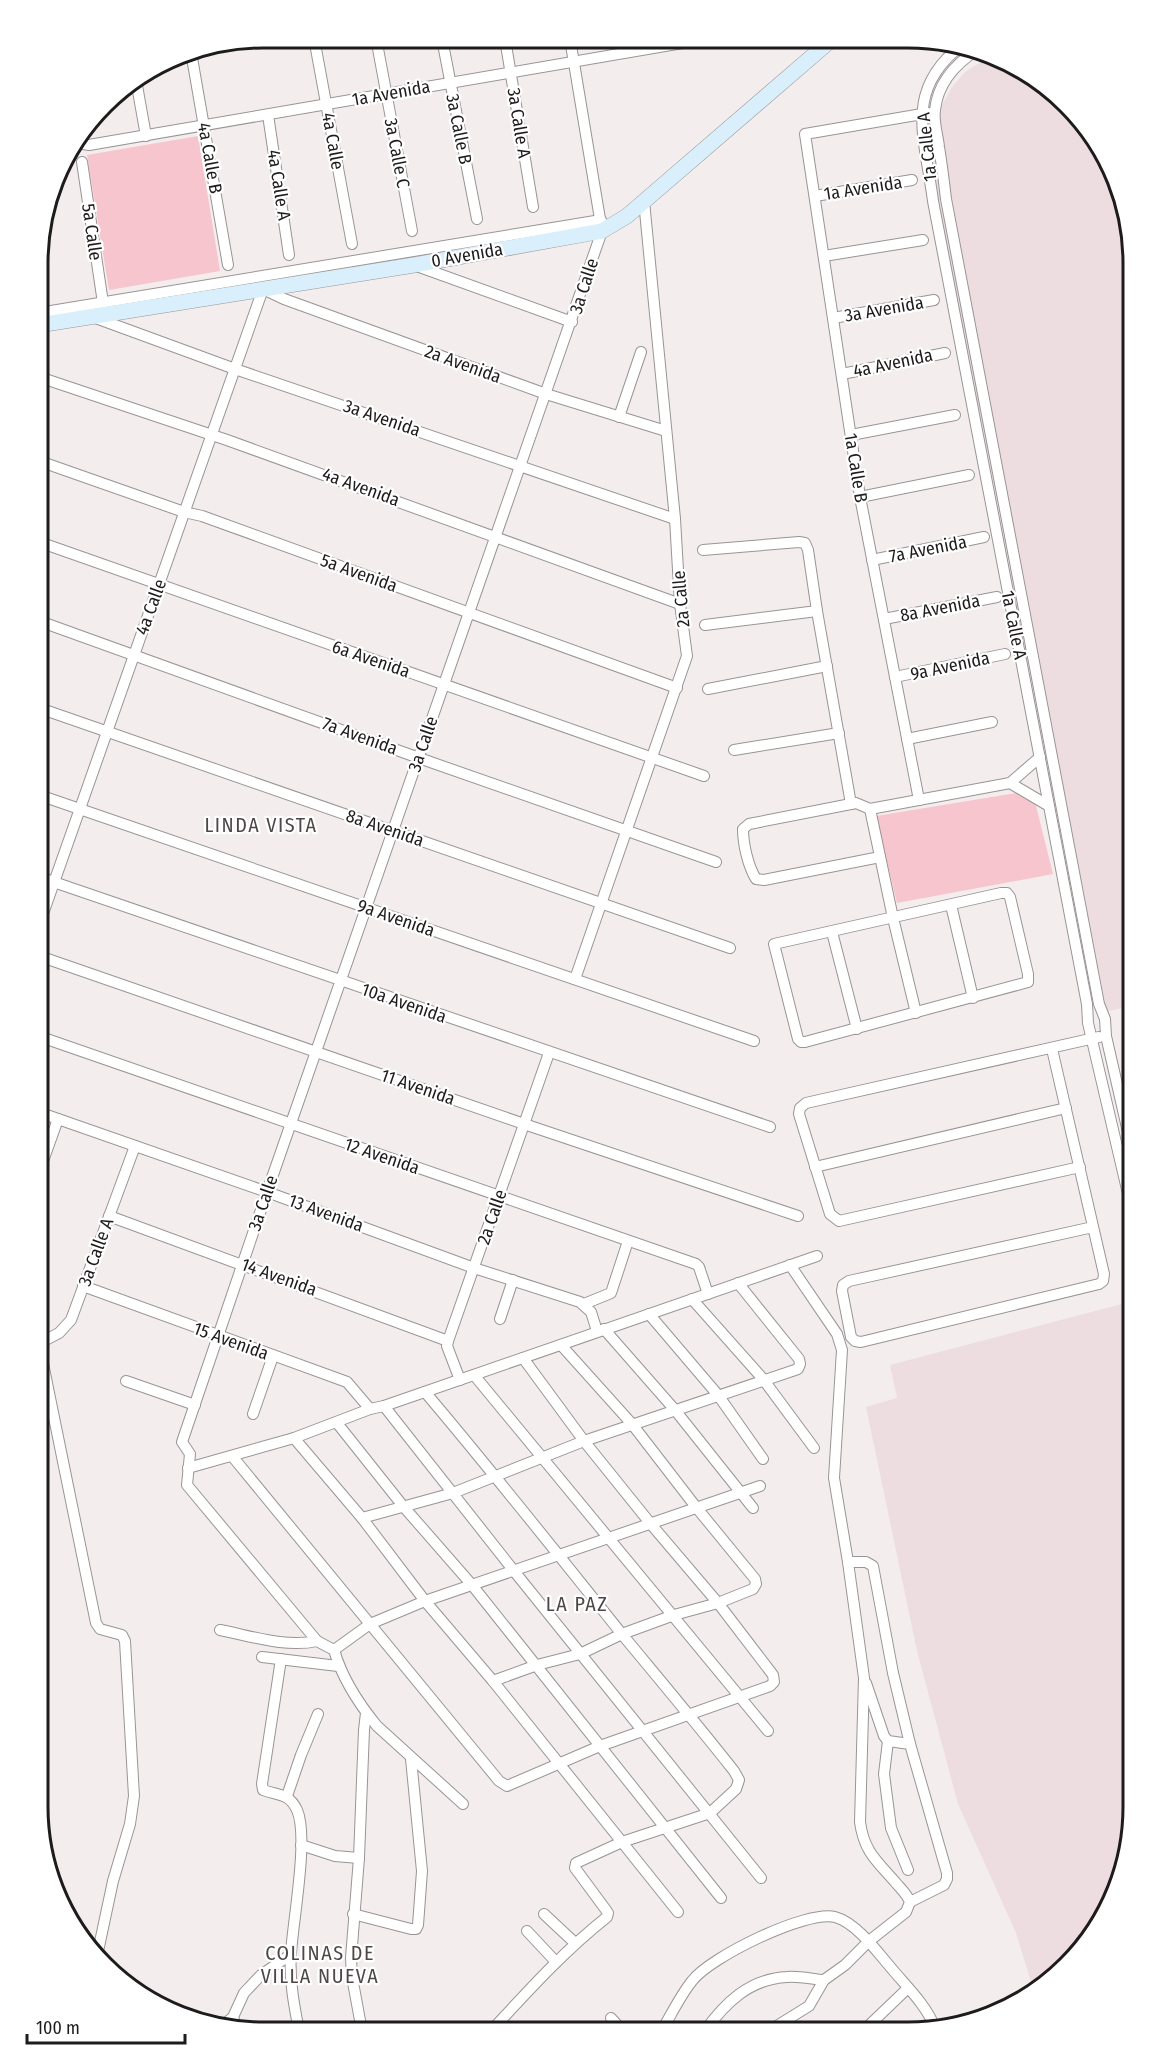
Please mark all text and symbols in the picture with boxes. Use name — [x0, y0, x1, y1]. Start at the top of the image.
street label: 1a Avenida — [350, 75, 432, 111]
street label: 3a Calle A — [503, 86, 535, 160]
street label: 3a Calle B — [441, 92, 477, 166]
street label: 4a Calle — [317, 111, 349, 171]
street label: 1a Calle A — [912, 111, 942, 183]
street label: 3a Calle C — [379, 116, 415, 190]
street label: 4a Calle B — [193, 121, 227, 195]
street label: 4a Calle A — [263, 148, 296, 222]
street label: 1a Avenida — [822, 171, 904, 205]
street label: 5a Calle — [77, 202, 107, 262]
street label: 0 Avenida — [429, 238, 505, 272]
street label: 3a Calle — [565, 255, 603, 317]
street label: 3a Avenida — [843, 291, 925, 327]
street label: 2a Avenida — [422, 340, 504, 388]
street label: 4a Avenida — [851, 344, 935, 382]
street label: 3a Avenida — [341, 395, 424, 441]
street label: 1a Calle B — [840, 432, 872, 504]
street label: 4a Avenida — [319, 463, 403, 511]
street label: 7a Avenida — [887, 531, 969, 567]
street label: 5a Avenida — [318, 549, 401, 597]
street label: 2a Calle — [668, 570, 694, 628]
street label: 4a Calle — [131, 576, 171, 638]
street label: 8a Avenida — [898, 589, 982, 627]
street label: 1a Calle A — [997, 589, 1032, 662]
street label: 6a Avenida — [329, 635, 413, 683]
street label: 9a Avenida — [908, 647, 992, 685]
street label: 7a Avenida — [319, 712, 401, 760]
street label: 3a Calle — [403, 713, 443, 775]
street label: 8a Avenida — [343, 804, 427, 852]
district label: LINDA VISTA — [204, 813, 318, 837]
street label: 9a Avenida — [354, 895, 438, 942]
street label: 10a Avenida — [359, 978, 449, 1028]
street label: 11 Avenida — [378, 1064, 458, 1110]
street label: 12 Avenida — [342, 1133, 423, 1179]
street label: 3a Calle — [243, 1172, 283, 1234]
street label: 2a Calle — [472, 1186, 512, 1247]
street label: 13 Avenida — [286, 1189, 367, 1237]
street label: 3a Calle A — [74, 1214, 119, 1289]
street label: 14 Avenida — [238, 1253, 320, 1301]
street label: 15 Avenida — [190, 1317, 272, 1365]
district label: LA PAZ — [546, 1592, 608, 1616]
district label: COLINAS DE VILLA NUEVA — [261, 1941, 379, 1988]
scale bar — [27, 2007, 184, 2045]
text: 100 m — [36, 2017, 80, 2039]

